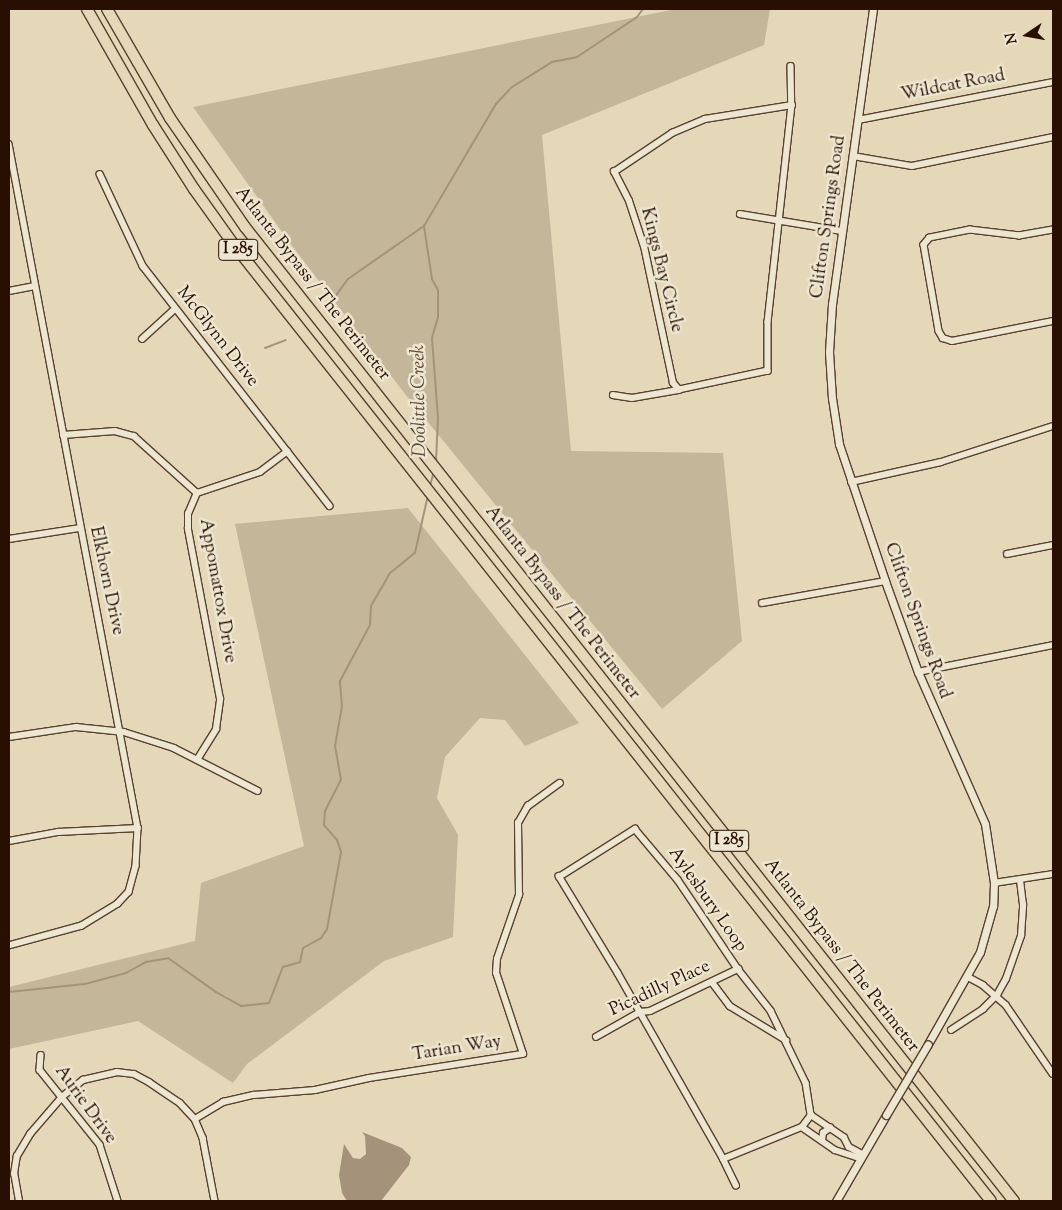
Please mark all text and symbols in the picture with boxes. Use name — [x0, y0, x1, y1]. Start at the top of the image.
north arrow — [1002, 10, 1052, 60]
text: N — [1001, 31, 1023, 46]
street label: Wildcat Road — [899, 65, 1007, 107]
street label: Clifton Springs Road — [807, 134, 851, 300]
street label: Atlanta Bypass / The Perimeter — [230, 183, 394, 385]
street label: Kings Bay Circle — [635, 205, 687, 335]
road number: I 285 — [218, 236, 258, 264]
street label: McGlynn Drive — [171, 283, 263, 391]
water label: Doolittle Creek — [408, 345, 432, 457]
street label: Atlanta Bypass / The Perimeter — [480, 502, 644, 704]
street label: Appomattox Drive — [194, 517, 240, 665]
street label: Elkhorn Drive — [84, 525, 128, 637]
street label: Clifton Springs Road — [879, 540, 955, 702]
road number: I 285 — [709, 828, 749, 854]
street label: Aylesbury Loop — [663, 844, 751, 956]
street label: Atlanta Bypass / The Perimeter — [759, 855, 923, 1057]
street label: Picadilly Place — [606, 956, 714, 1022]
street label: Tarian Way — [411, 1031, 503, 1067]
street label: Aurie Drive — [49, 1062, 121, 1148]

